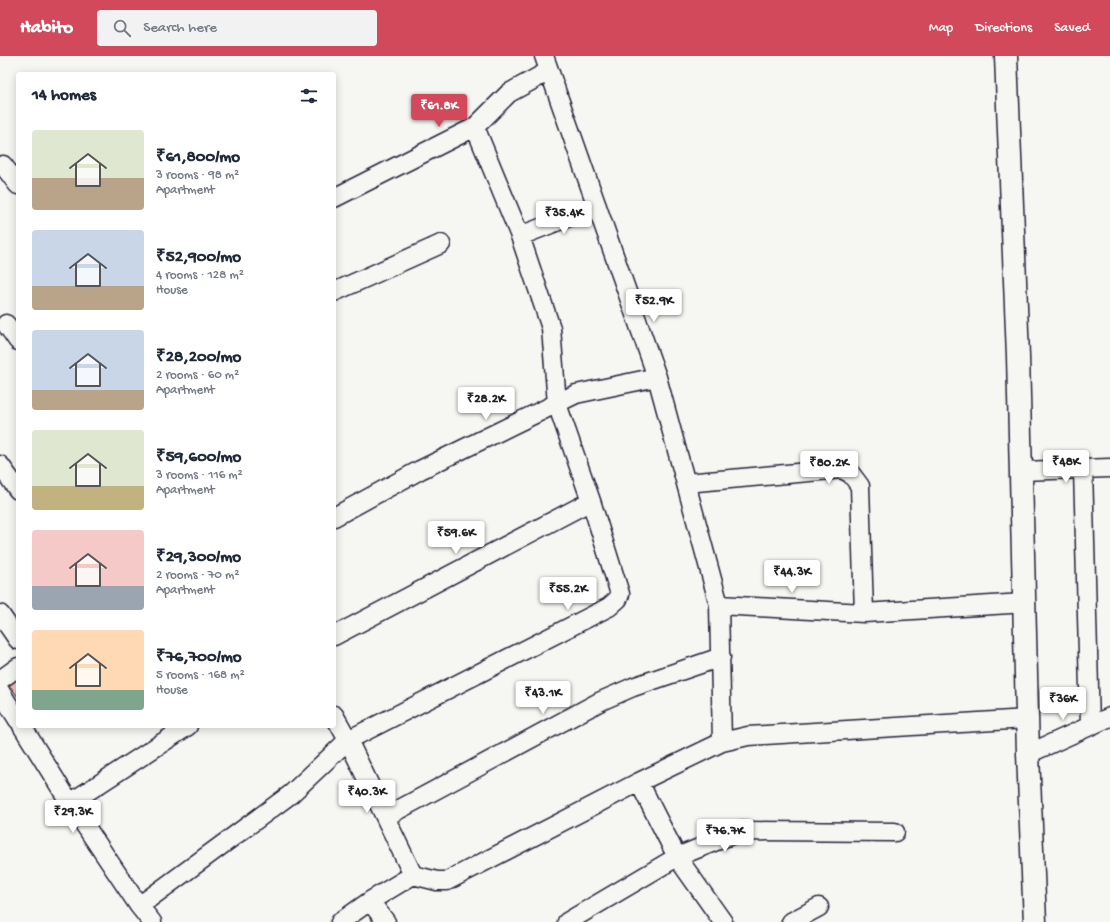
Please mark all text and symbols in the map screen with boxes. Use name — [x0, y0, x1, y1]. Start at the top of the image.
search box — [97, 10, 377, 46]
text: Habito — [20, 17, 73, 40]
icon: search — [111, 17, 133, 39]
text: Search here — [143, 19, 217, 37]
text: Map — [929, 20, 953, 37]
text: Directions — [975, 20, 1032, 37]
text: Saved — [1054, 20, 1090, 37]
icon: filters — [298, 85, 320, 107]
text: 14 homes — [32, 86, 96, 106]
pin: ₹61.8K — [406, 94, 472, 128]
text: ₹61.8K — [420, 99, 458, 114]
icon: home — [64, 146, 112, 194]
text: ₹61,800/mo — [156, 148, 240, 168]
text: 3 rooms · 98 m² — [156, 168, 239, 183]
text: Apartment — [156, 183, 215, 198]
pin: ₹35.4K — [531, 201, 597, 235]
text: ₹35.4K — [545, 206, 583, 221]
icon: home — [64, 246, 112, 294]
text: ₹52,900/mo — [156, 248, 241, 268]
text: 4 rooms · 128 m² — [156, 268, 244, 283]
text: House — [156, 283, 188, 298]
pin: ₹52.9K — [621, 289, 687, 323]
text: ₹52.9K — [635, 294, 673, 309]
icon: home — [64, 346, 112, 394]
text: ₹28,200/mo — [156, 348, 241, 368]
text: 2 rooms · 60 m² — [156, 368, 239, 383]
text: Apartment — [156, 383, 215, 398]
pin: ₹28.2K — [453, 387, 519, 421]
text: ₹28.2K — [467, 392, 505, 407]
icon: home — [64, 446, 112, 494]
text: ₹59,600/mo — [156, 448, 241, 468]
pin: ₹48K — [1042, 450, 1090, 484]
pin: ₹80.2K — [796, 451, 862, 485]
text: ₹48K — [1052, 455, 1080, 470]
text: ₹80.2K — [809, 456, 849, 471]
text: 3 rooms · 116 m² — [156, 468, 243, 483]
text: Apartment — [156, 483, 215, 498]
pin: ₹59.6K — [423, 521, 489, 555]
text: ₹59.6K — [437, 526, 475, 541]
icon: home — [64, 546, 112, 594]
text: ₹29,300/mo — [156, 548, 241, 568]
pin: ₹44.3K — [759, 560, 825, 594]
text: ₹44.3K — [773, 565, 811, 580]
text: 2 rooms · 70 m² — [156, 568, 239, 583]
pin: ₹55.2K — [535, 577, 601, 611]
text: ₹55.2K — [549, 582, 587, 597]
text: Apartment — [156, 583, 215, 598]
icon: home — [64, 646, 112, 694]
text: ₹76,700/mo — [156, 648, 242, 668]
text: 5 rooms · 168 m² — [156, 668, 245, 683]
pin: ₹43.1K — [510, 681, 576, 715]
text: House — [156, 683, 188, 698]
text: ₹43.1K — [525, 686, 561, 701]
pin: ₹36K — [1039, 687, 1087, 721]
text: ₹36K — [1049, 692, 1077, 707]
pin: ₹40.3K — [334, 780, 400, 814]
text: ₹40.3K — [348, 785, 386, 800]
pin: ₹29.3K — [40, 800, 106, 834]
text: ₹29.3K — [54, 805, 92, 820]
pin: ₹76.7K — [692, 819, 758, 853]
text: ₹76.7K — [706, 824, 744, 839]

